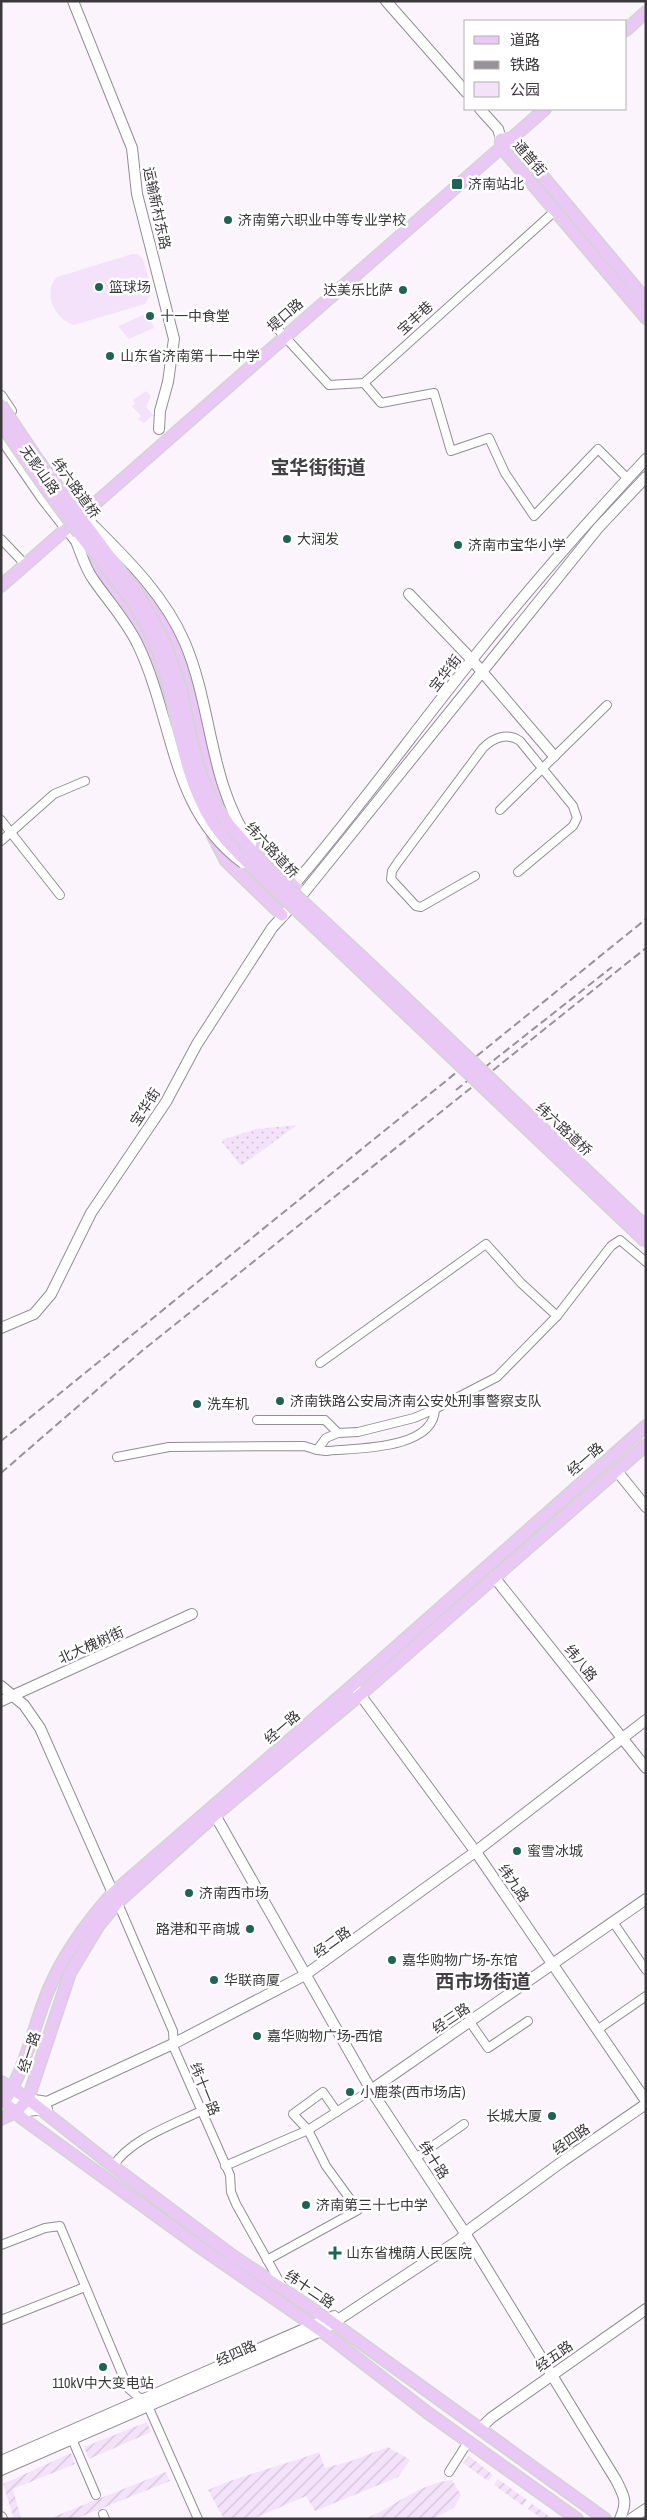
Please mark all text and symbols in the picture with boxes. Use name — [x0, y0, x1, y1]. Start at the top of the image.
legend — [464, 20, 627, 110]
text: 道路 — [510, 29, 540, 50]
text: 铁路 — [510, 54, 540, 75]
text: 公园 — [510, 79, 540, 100]
street label: 通普街 — [509, 136, 551, 180]
street label: 运输新村东路 — [139, 165, 175, 251]
place label: 济南站北 — [468, 175, 524, 193]
marker: 济南站北 — [450, 177, 464, 191]
place label: 济南第六职业中等专业学校 — [238, 211, 406, 229]
marker: 济南第六职业中等专业学校 — [222, 214, 234, 226]
place label: 篮球场 — [109, 278, 151, 296]
marker: 篮球场 — [93, 281, 105, 293]
place label: 达美乐比萨 — [323, 281, 393, 299]
marker: 达美乐比萨 — [397, 284, 409, 296]
street label: 堤口路 — [263, 294, 307, 336]
street label: 宝丰巷 — [393, 297, 437, 339]
place label: 十一中食堂 — [160, 307, 230, 325]
marker: 十一中食堂 — [144, 310, 156, 322]
place label: 山东省济南第十一中学 — [120, 347, 260, 365]
marker: 山东省济南第十一中学 — [104, 350, 116, 362]
street label: 无影山路 — [17, 442, 63, 498]
street label: 纬六路道桥 — [48, 454, 104, 522]
district label: 宝华街街道 — [270, 454, 366, 480]
place label: 大润发 — [297, 530, 339, 548]
marker: 大润发 — [281, 533, 293, 545]
place label: 济南市宝华小学 — [468, 536, 566, 554]
marker: 济南市宝华小学 — [452, 539, 464, 551]
street label: 宝华街 — [425, 651, 465, 695]
street label: 纬六路道桥 — [242, 818, 302, 882]
street label: 宝华街 — [126, 1084, 164, 1130]
street label: 纬六路道桥 — [532, 1099, 596, 1159]
place label: 济南铁路公安局济南公安处刑事警察支队 — [290, 1392, 542, 1410]
place label: 洗车机 — [207, 1395, 249, 1413]
marker: 济南铁路公安局济南公安处刑事警察支队 — [274, 1395, 286, 1407]
marker: 洗车机 — [191, 1398, 203, 1410]
street label: 经一路 — [563, 1438, 607, 1480]
street label: 北大槐树街 — [55, 1623, 127, 1667]
street label: 纬八路 — [561, 1641, 601, 1685]
street label: 经一路 — [260, 1706, 304, 1748]
place label: 蜜雪冰城 — [527, 1842, 583, 1860]
marker: 蜜雪冰城 — [511, 1845, 523, 1857]
street label: 纬九路 — [495, 1861, 533, 1905]
place label: 济南西市场 — [199, 1884, 269, 1902]
marker: 济南西市场 — [183, 1887, 195, 1899]
place label: 路港和平商城 — [156, 1920, 240, 1938]
street label: 经二路 — [310, 1922, 354, 1962]
marker: 路港和平商城 — [244, 1923, 256, 1935]
place label: 嘉华购物广场-东馆 — [402, 1951, 518, 1969]
marker: 嘉华购物广场-东馆 — [386, 1954, 398, 1966]
district label: 西市场街道 — [435, 1968, 531, 1994]
place label: 华联商厦 — [224, 1971, 280, 1989]
marker: 华联商厦 — [208, 1974, 220, 1986]
street label: 经三路 — [429, 1999, 473, 2037]
place label: 嘉华购物广场-西馆 — [267, 2027, 383, 2045]
street label: 经一路 — [14, 2029, 44, 2075]
marker: 嘉华购物广场-西馆 — [251, 2030, 263, 2042]
street label: 纬十一路 — [186, 2060, 224, 2118]
place label: 小鹿茶(西市场店) — [360, 2083, 466, 2101]
marker: 小鹿茶(西市场店) — [344, 2086, 356, 2098]
place label: 长城大厦 — [486, 2107, 542, 2125]
marker: 长城大厦 — [546, 2110, 558, 2122]
street label: 经四路 — [549, 2120, 593, 2158]
street label: 纬十路 — [415, 2137, 453, 2183]
place label: 济南第三十七中学 — [316, 2196, 428, 2214]
marker: 济南第三十七中学 — [300, 2199, 312, 2211]
place label: 山东省槐荫人民医院 — [346, 2244, 472, 2262]
marker: 山东省槐荫人民医院 — [328, 2246, 342, 2260]
street label: 纬十二路 — [282, 2266, 338, 2312]
street label: 经四路 — [213, 2336, 259, 2370]
street label: 经五路 — [532, 2337, 576, 2375]
marker: 110kV中大变电站 — [97, 2361, 109, 2373]
place label: 110kV中大变电站 — [52, 2374, 154, 2392]

